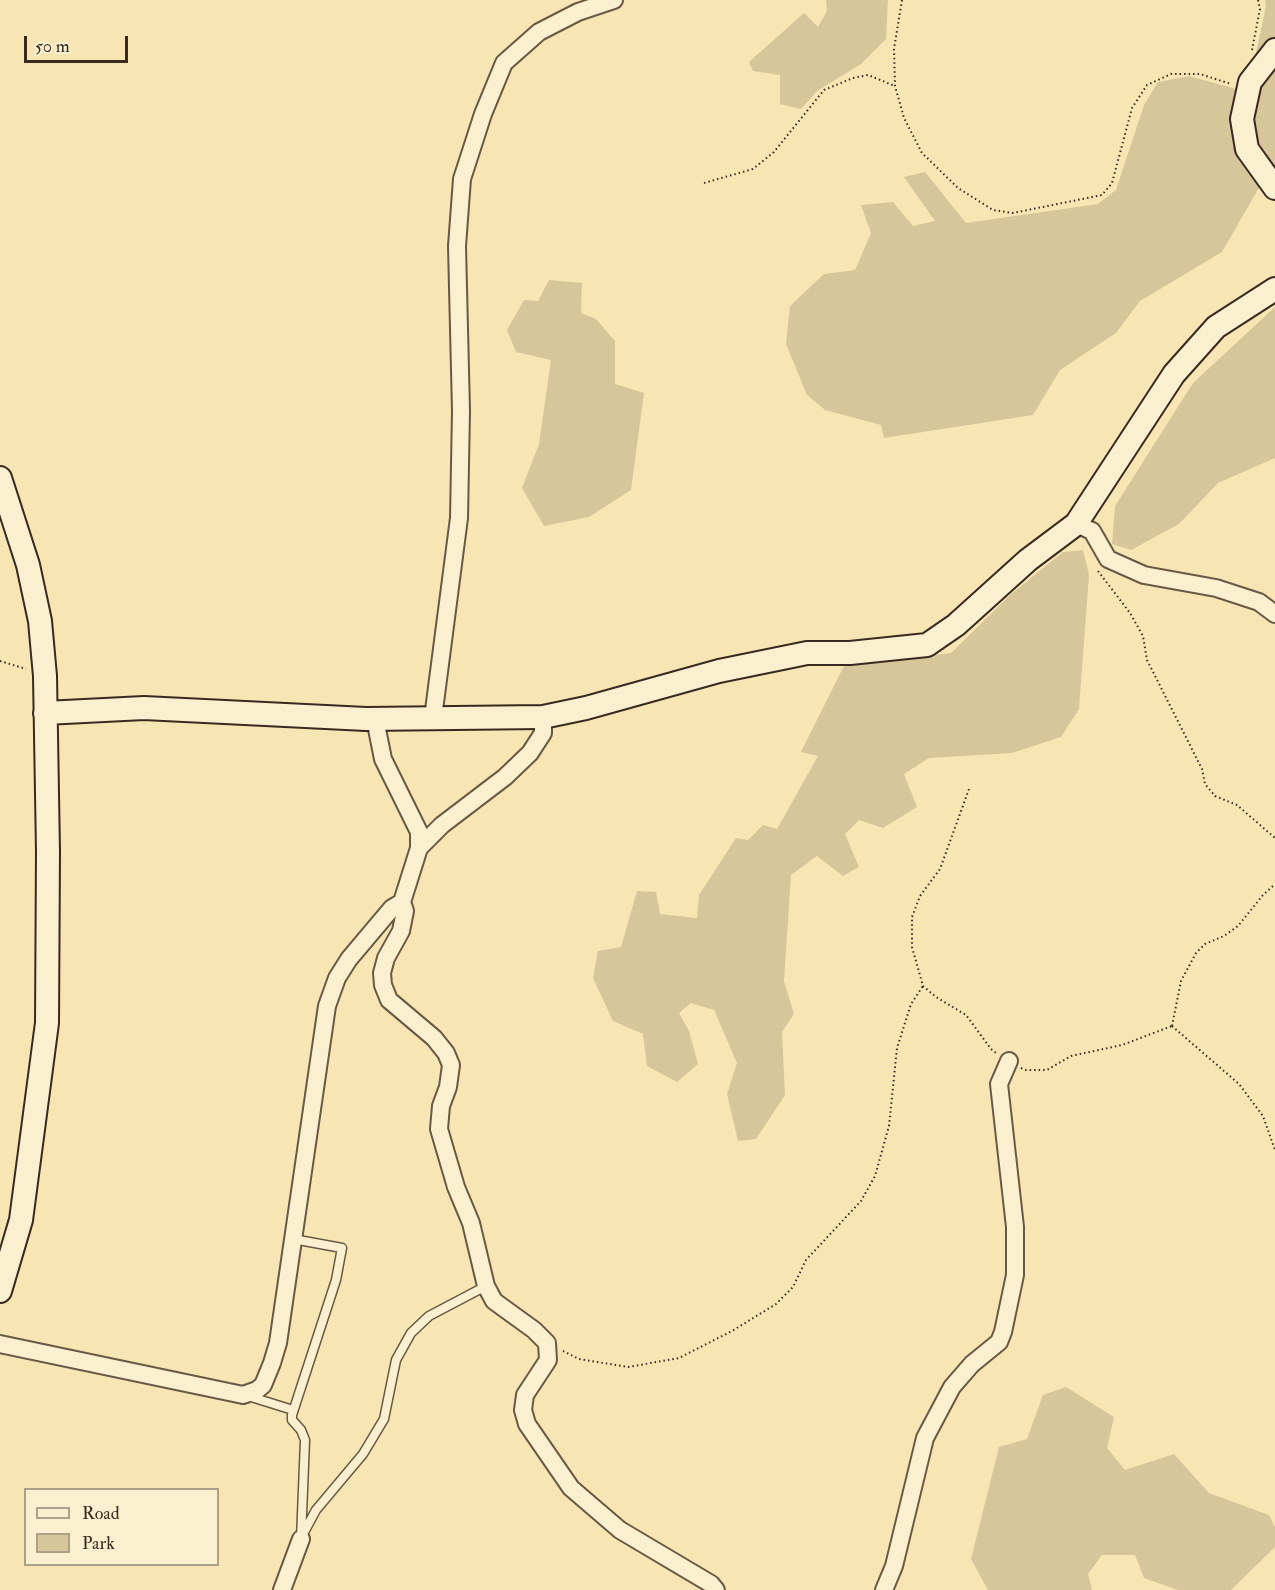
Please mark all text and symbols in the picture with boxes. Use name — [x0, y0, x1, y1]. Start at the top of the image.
scale bar — [27, 24, 130, 62]
text: 50 m — [35, 35, 70, 58]
legend — [24, 1488, 219, 1566]
text: Road — [82, 1502, 120, 1525]
text: Park — [82, 1532, 115, 1555]

